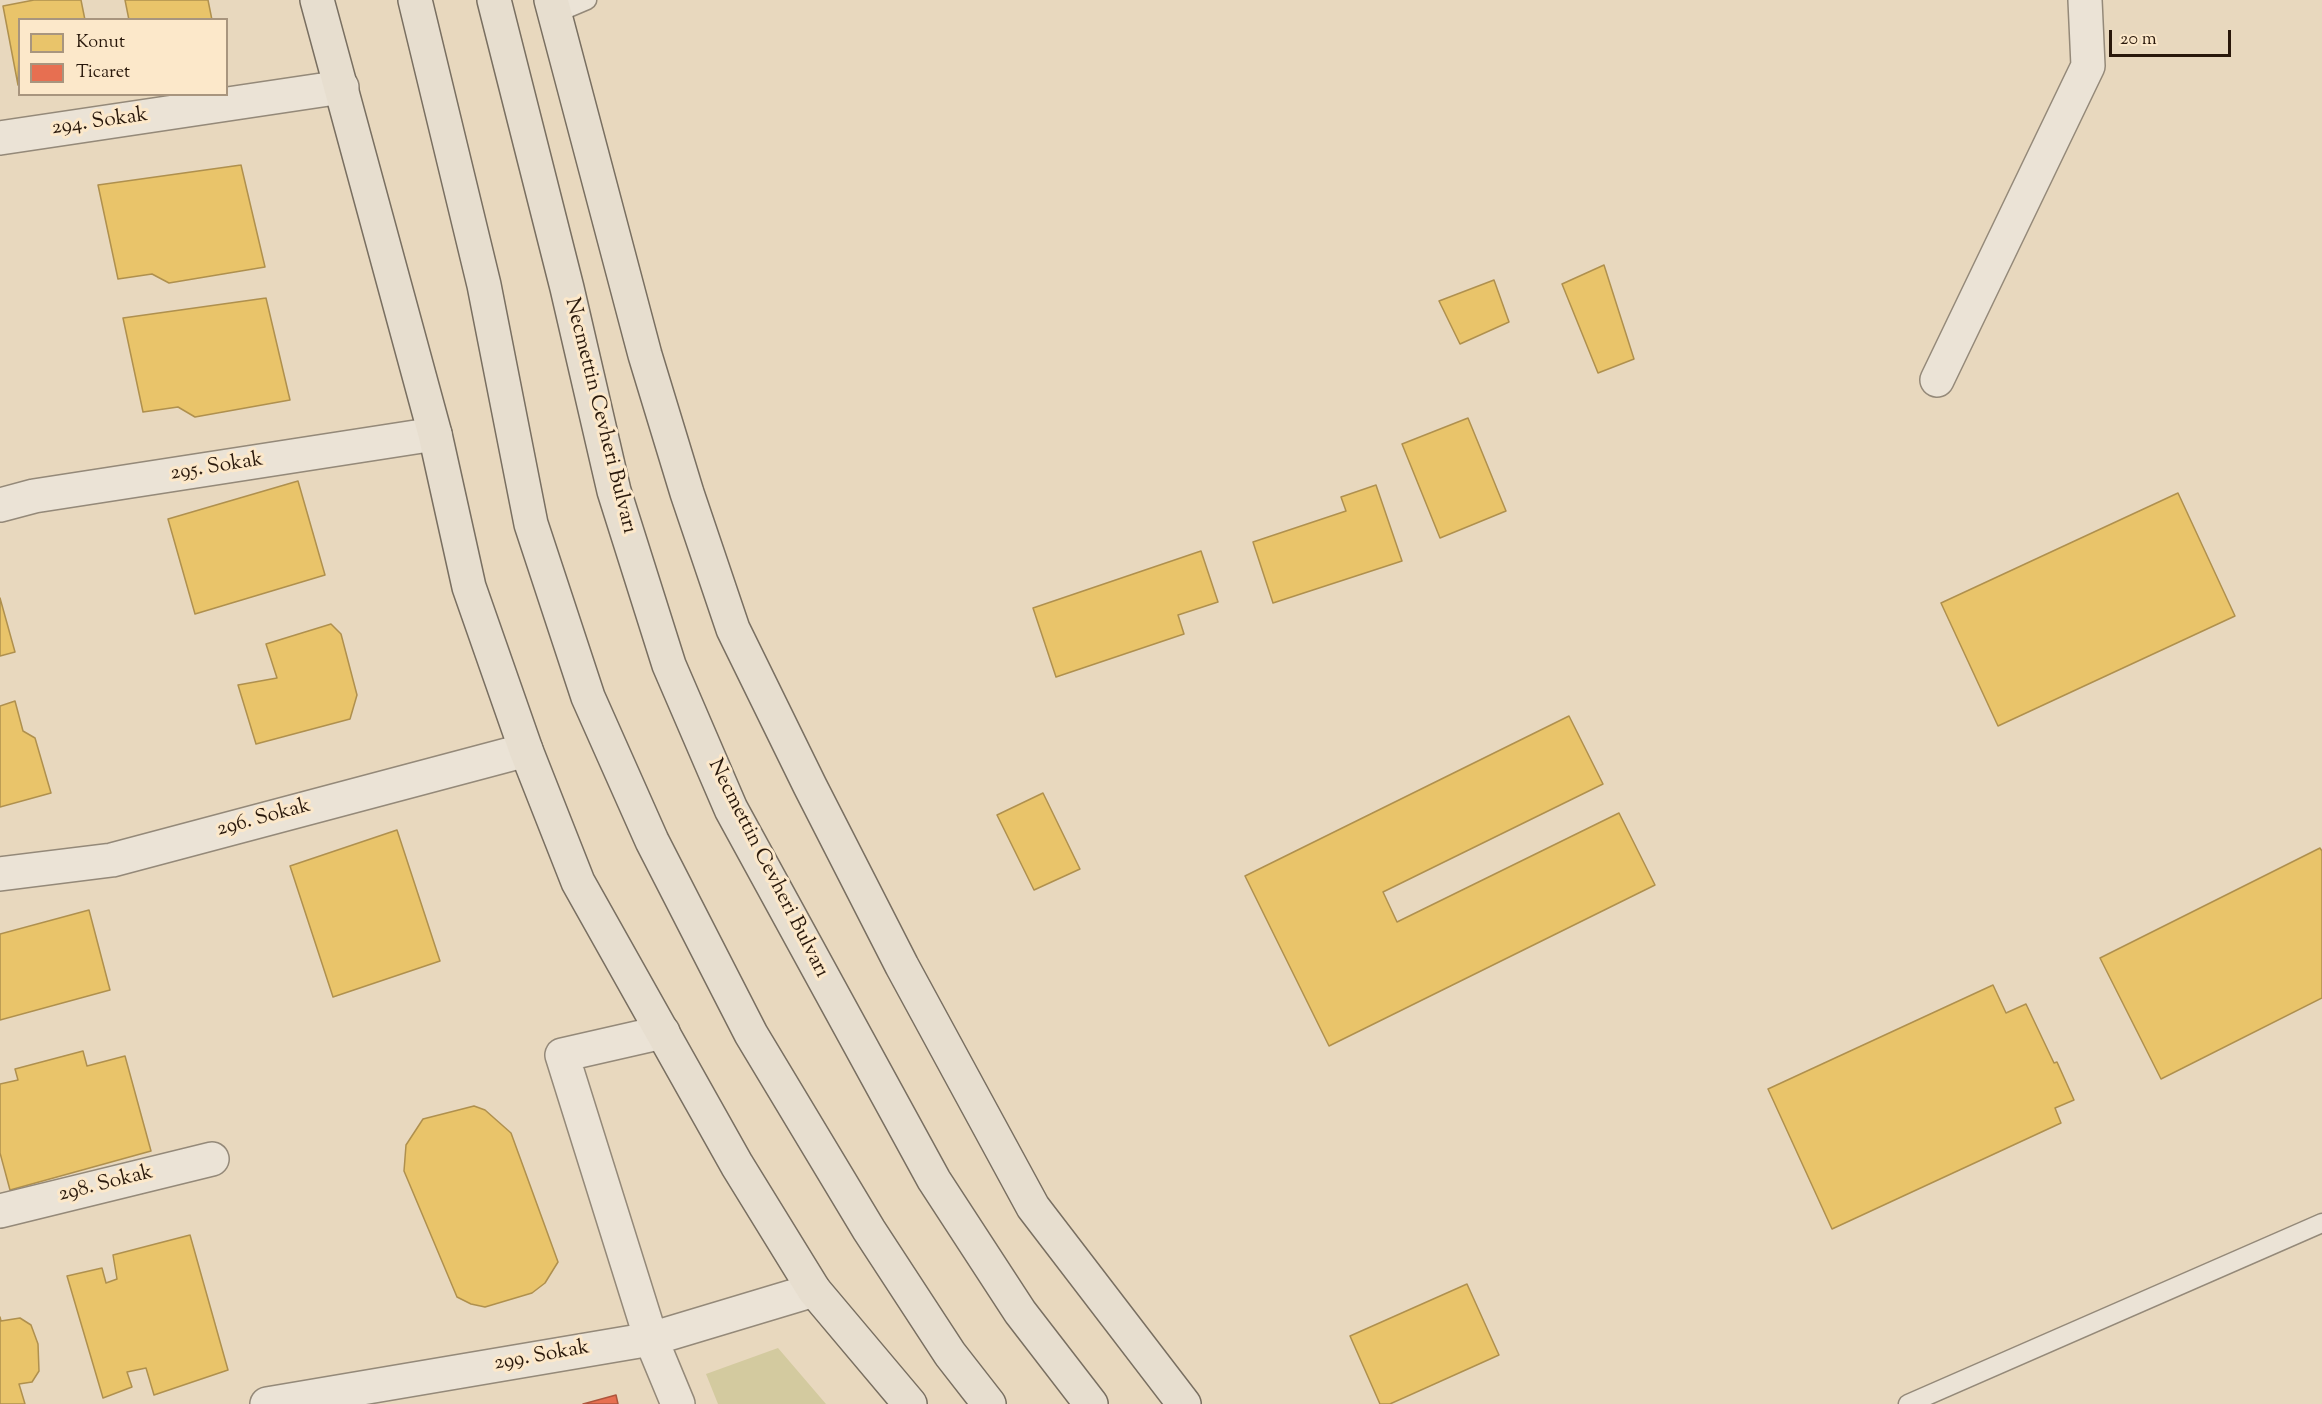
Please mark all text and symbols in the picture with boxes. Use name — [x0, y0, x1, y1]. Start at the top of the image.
legend — [18, 18, 228, 96]
scale bar — [2112, 18, 2234, 56]
text: 20 m — [2120, 27, 2157, 53]
text: Konut — [76, 30, 125, 56]
text: Ticaret — [76, 60, 130, 86]
street label: 294. Sokak — [50, 104, 150, 142]
street label: Necmettin Cevheri Bulvarı — [558, 296, 640, 536]
street label: 295. Sokak — [169, 448, 265, 488]
street label: Necmettin Cevheri Bulvarı — [701, 756, 833, 982]
street label: 296. Sokak — [214, 794, 314, 844]
street label: 298. Sokak — [56, 1161, 156, 1209]
street label: 299. Sokak — [492, 1336, 592, 1378]

